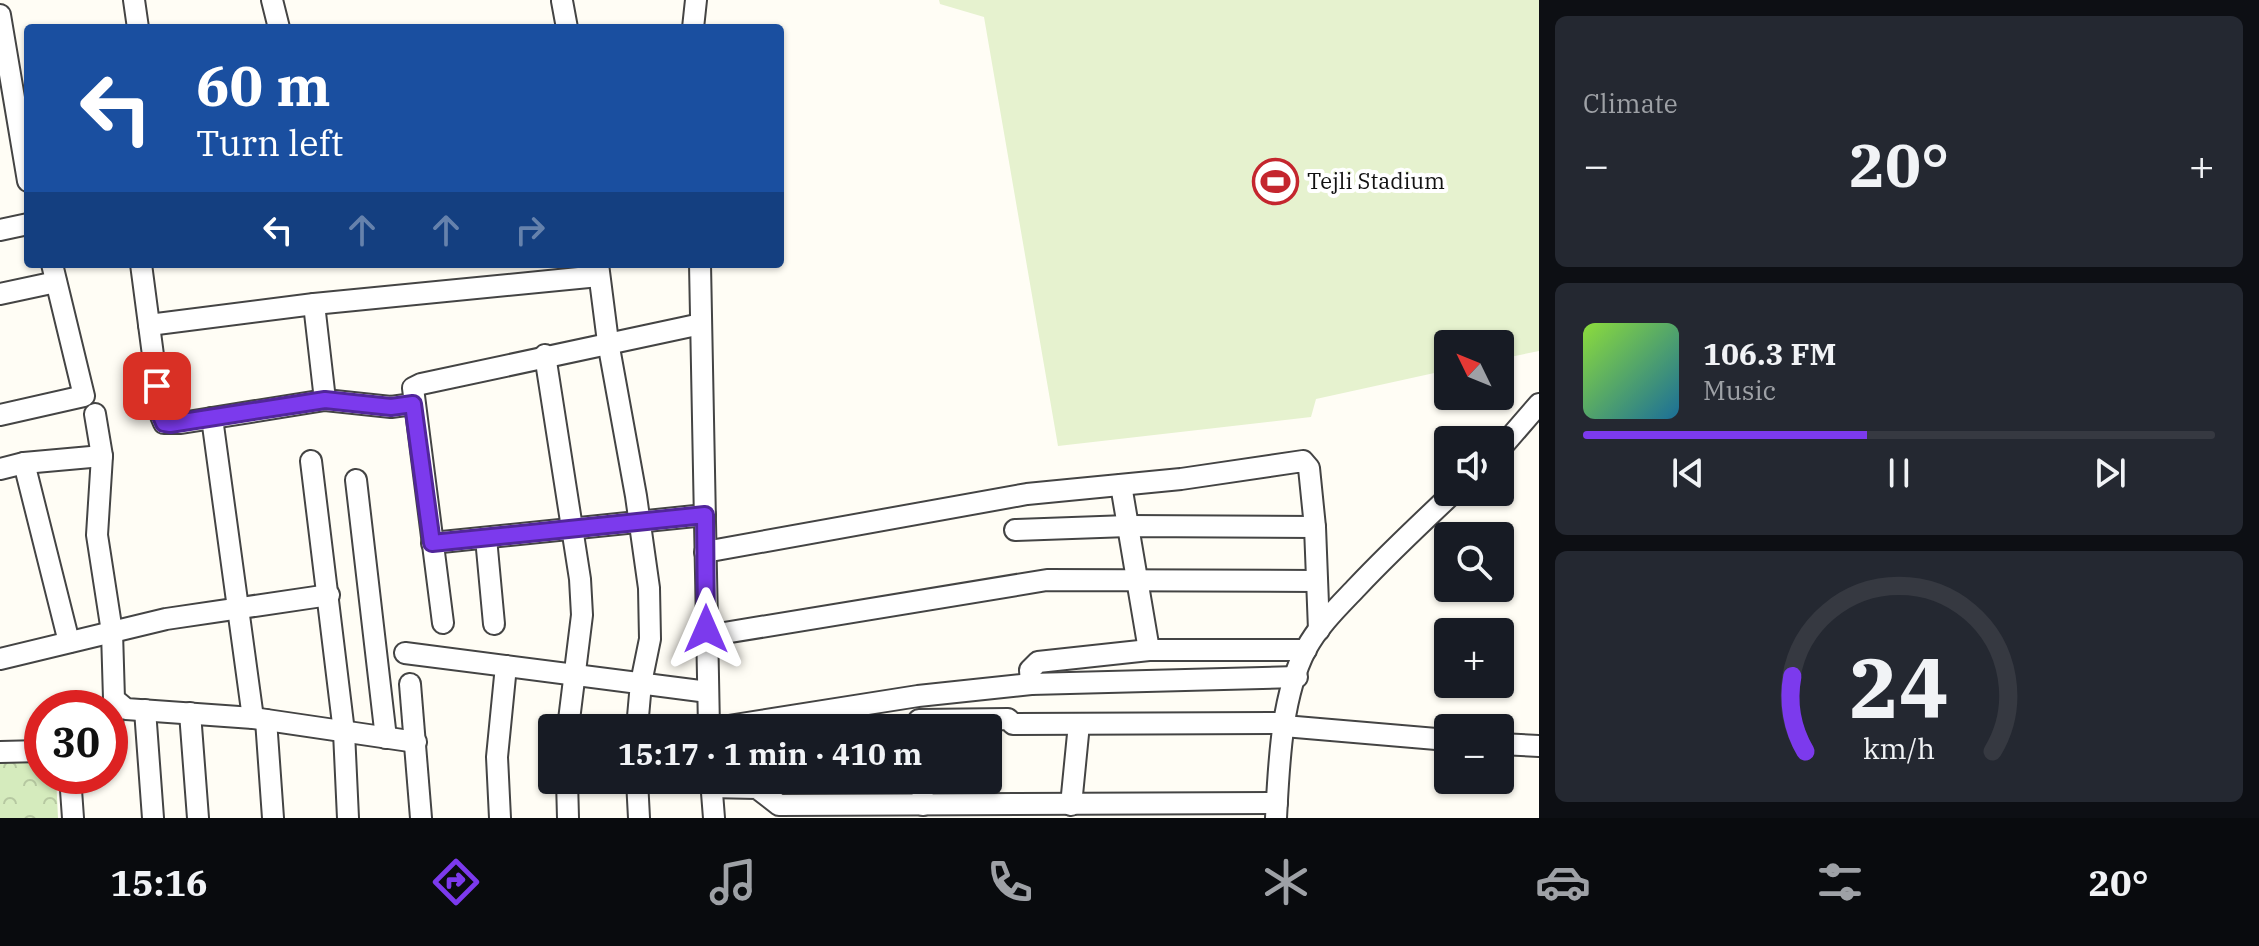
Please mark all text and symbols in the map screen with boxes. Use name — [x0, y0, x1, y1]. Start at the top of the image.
text: 60 m — [196, 49, 331, 121]
icon: left — [64, 56, 168, 160]
text: Climate — [1583, 86, 1678, 120]
text: Turn left — [196, 119, 343, 166]
text: 20° — [1849, 125, 1949, 204]
text: − — [1583, 136, 1609, 193]
text: + — [2189, 136, 2215, 193]
sports icon: Tejli Stadium — [1252, 157, 1300, 205]
place label: Tejli Stadium — [1307, 166, 1445, 195]
icon: left — [256, 208, 300, 252]
icon: ahead — [340, 208, 384, 252]
icon: ahead — [424, 208, 468, 252]
icon: right — [508, 208, 552, 252]
north arrow — [1434, 330, 1514, 410]
map controls — [1434, 330, 1514, 794]
text: 106.3 FM — [1703, 334, 1836, 373]
pin — [123, 352, 191, 420]
icon: arrive — [135, 364, 179, 408]
text: Music — [1703, 373, 1776, 407]
button: sound — [1434, 426, 1514, 506]
icon: previous — [1666, 451, 1710, 495]
icon: pause — [1877, 451, 1921, 495]
icon: next — [2088, 451, 2132, 495]
button: search — [1434, 522, 1514, 602]
position arrow — [664, 587, 748, 671]
button: + — [1434, 618, 1514, 698]
text: 24 — [1849, 633, 1949, 741]
speed limit sign: 30 — [24, 690, 128, 794]
button: − — [1434, 714, 1514, 794]
text: km/h — [1863, 731, 1935, 768]
text: 15:17 · 1 min · 410 m — [618, 734, 922, 773]
icon: directions — [428, 854, 484, 910]
icon: music — [705, 854, 761, 910]
icon: phone — [982, 854, 1038, 910]
icon: climate — [1258, 854, 1314, 910]
icon: car — [1535, 854, 1591, 910]
icon: filters — [1812, 854, 1868, 910]
text: 15:16 — [110, 859, 208, 906]
text: 20° — [2088, 859, 2149, 906]

